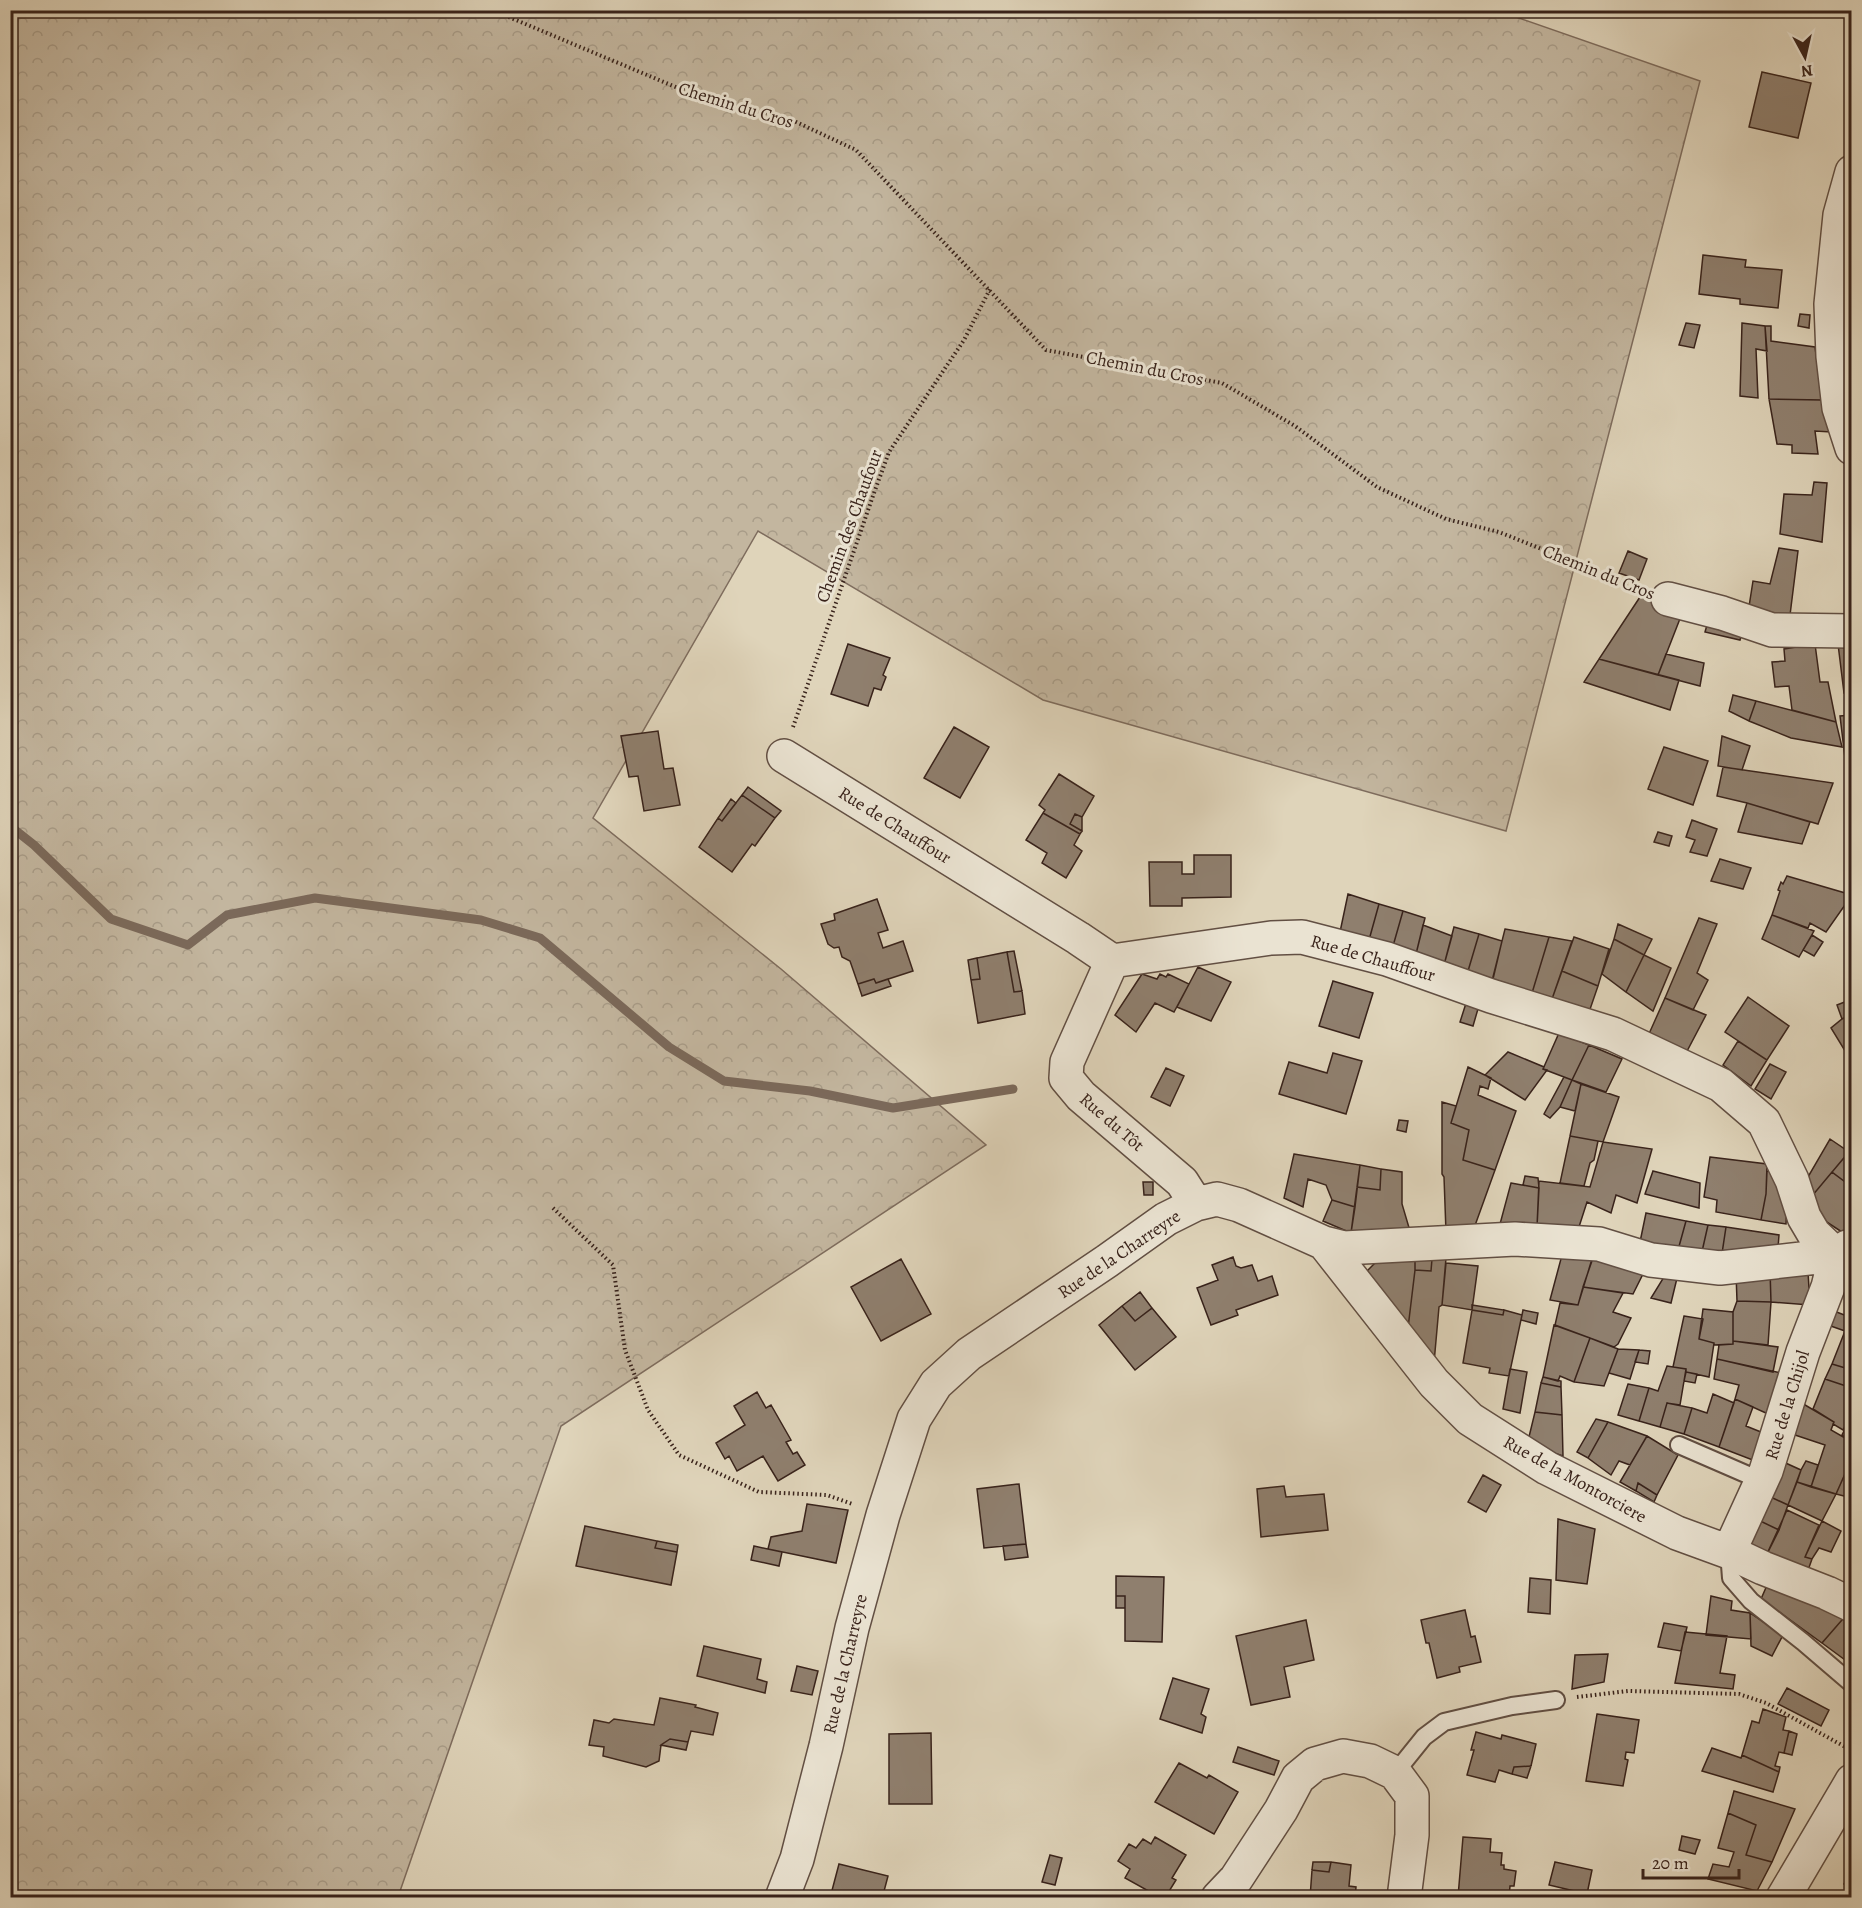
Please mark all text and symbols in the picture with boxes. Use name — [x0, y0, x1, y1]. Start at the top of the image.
north arrow — [1775, 27, 1835, 87]
text: N — [1799, 59, 1814, 83]
street label: Chemin du Cros — [675, 76, 797, 134]
street label: Chemin du Cros — [1084, 345, 1206, 391]
street label: Chemin des Chaufour — [810, 446, 888, 606]
street label: Chemin du Cros — [1539, 539, 1659, 605]
street label: Rue de Chauffour — [834, 781, 956, 869]
street label: Rue de Chauffour — [1308, 929, 1438, 987]
street label: Rue du Tôt — [1075, 1087, 1150, 1157]
street label: Rue de la Charreyre — [1053, 1204, 1185, 1304]
street label: Rue de la Chijol — [1759, 1347, 1815, 1463]
street label: Rue de la Montorciere — [1499, 1430, 1651, 1528]
street label: Rue de la Charreyre — [817, 1592, 873, 1736]
scale bar — [1643, 1842, 1739, 1880]
text: 20 m — [1652, 1851, 1689, 1875]

